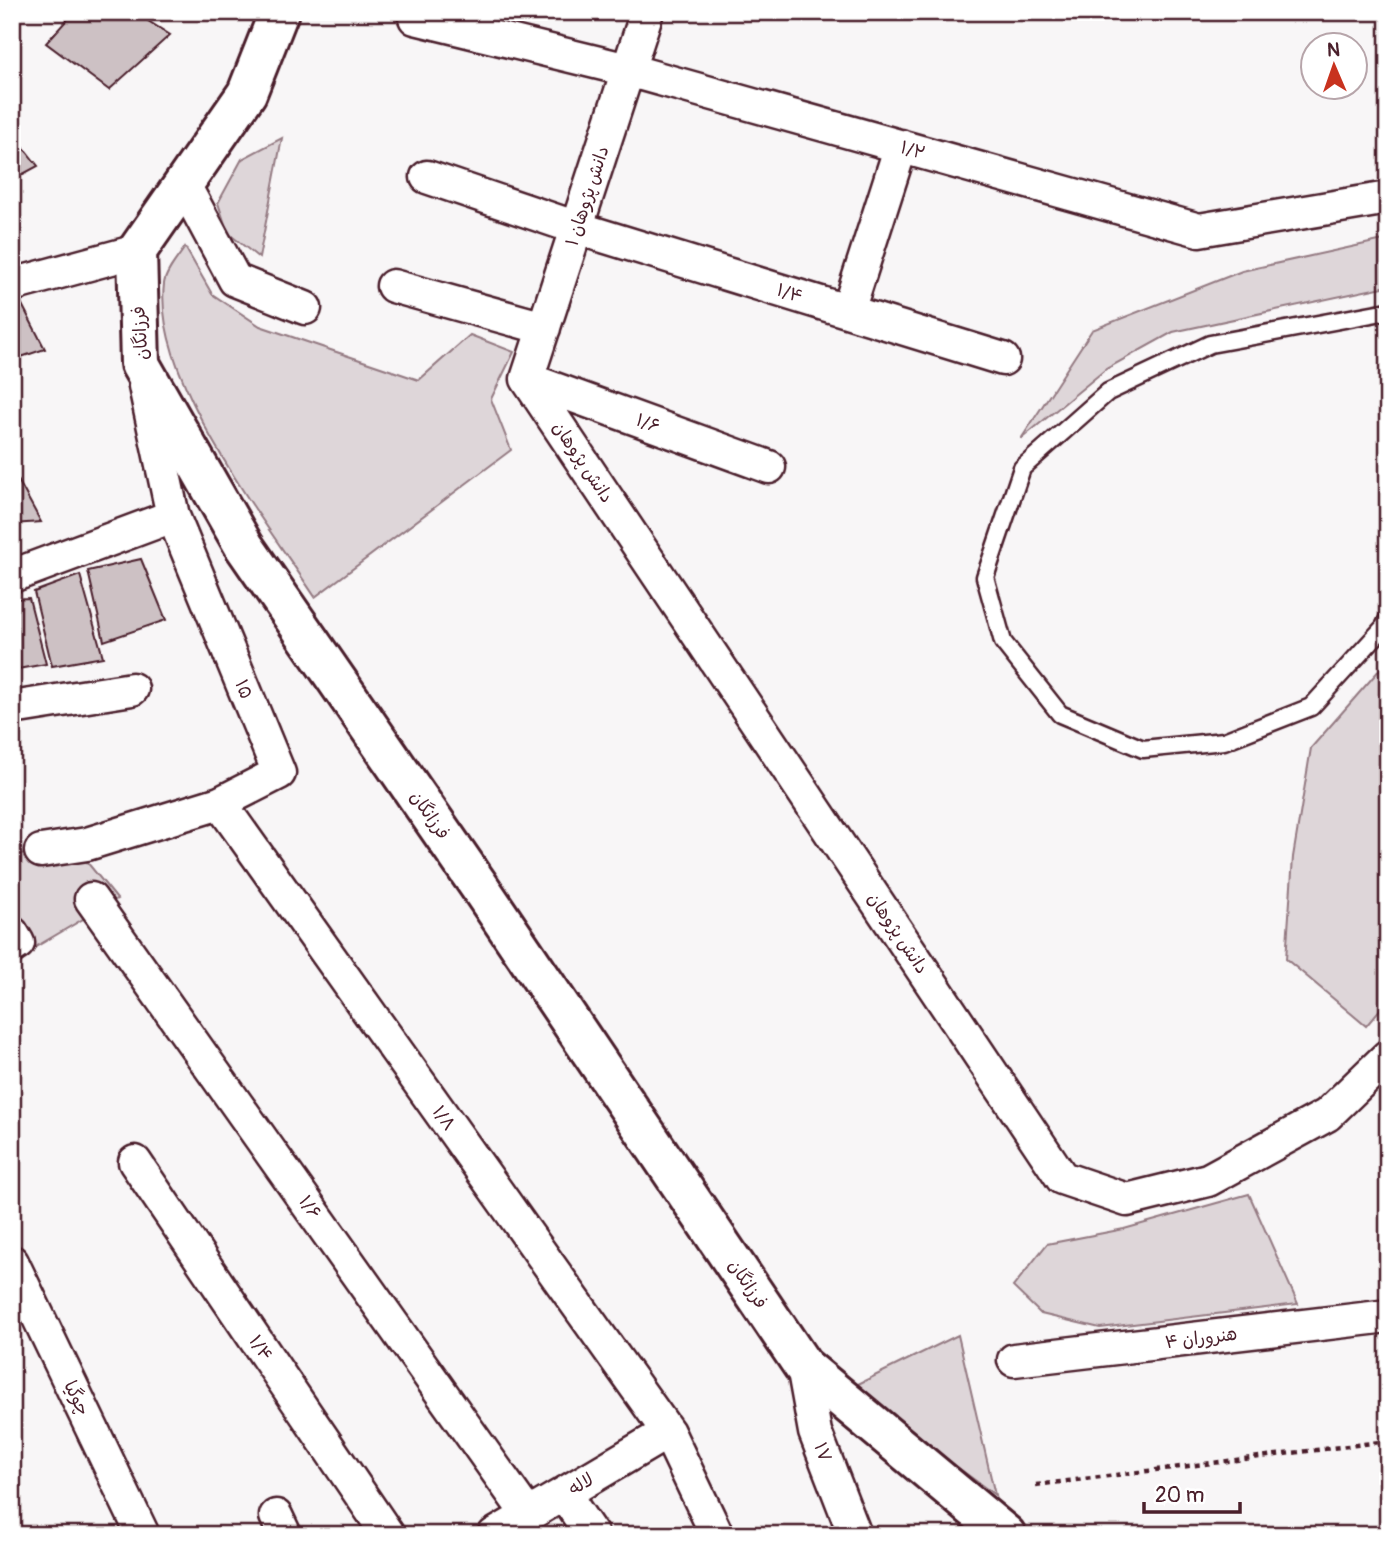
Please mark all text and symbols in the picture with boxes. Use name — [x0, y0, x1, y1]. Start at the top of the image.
north arrow — [1298, 32, 1368, 102]
text: N — [1327, 38, 1340, 62]
street label: ۱/۲ — [898, 136, 928, 165]
street label: دانش پژوهان ۱ — [561, 143, 614, 249]
street label: ۱/۴ — [774, 279, 806, 308]
street label: فرزانگان — [127, 305, 154, 361]
street label: ۱/۶ — [633, 409, 663, 438]
street label: دانش پژوهان — [547, 417, 618, 507]
street label: ۱۵ — [229, 676, 258, 702]
street label: فرزانگان — [405, 786, 455, 844]
street label: دانش پژوهان — [862, 888, 933, 978]
street label: ۱/۸ — [427, 1101, 460, 1135]
street label: ۱/۶ — [293, 1191, 326, 1224]
street label: فرزانگان — [723, 1255, 772, 1313]
street label: هنروران ۴ — [1164, 1323, 1238, 1354]
street label: ۱/۴ — [244, 1331, 278, 1366]
street label: چوگیا — [58, 1377, 95, 1419]
street label: ۱۷ — [808, 1439, 837, 1465]
street label: لاله — [565, 1468, 598, 1501]
scale bar — [1144, 1470, 1241, 1514]
text: 20 m — [1155, 1482, 1204, 1509]

